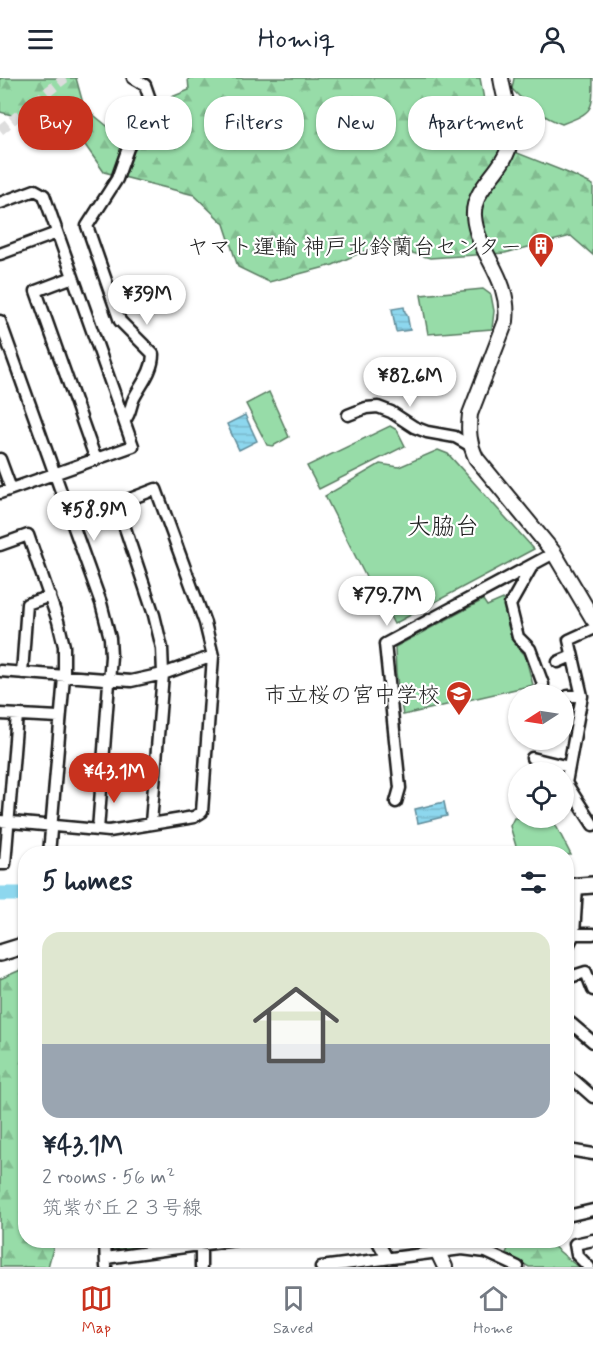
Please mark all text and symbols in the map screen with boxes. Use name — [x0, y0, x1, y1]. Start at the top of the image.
text: Homiq — [258, 22, 335, 57]
icon: menu — [24, 23, 57, 56]
icon: person — [536, 23, 569, 56]
chip: Buy — [18, 96, 93, 150]
chip: Rent — [105, 96, 192, 150]
chip: Filters — [204, 96, 304, 150]
chip: New — [316, 96, 396, 150]
chip: Apartment — [408, 96, 545, 150]
building icon: ヤマト運輸 神戸北鈴蘭台センター — [526, 231, 556, 269]
place label: ヤマト運輸 神戸北鈴蘭台センター — [187, 234, 522, 262]
pin: ¥39M — [111, 275, 183, 326]
text: ¥39M — [122, 281, 172, 308]
pin: ¥82.6M — [361, 357, 459, 408]
text: ¥82.6M — [377, 363, 443, 390]
pin: ¥58.9M — [45, 491, 143, 542]
text: ¥58.9M — [61, 497, 127, 524]
district label: 大脇台 — [407, 512, 479, 543]
pin: ¥79.7M — [338, 576, 436, 627]
text: ¥79.7M — [352, 582, 422, 609]
school or university icon: 市立桜の宮中学校 — [444, 679, 474, 717]
place label: 市立桜の宮中学校 — [264, 682, 440, 710]
north arrow — [508, 684, 574, 750]
map controls — [508, 684, 574, 828]
pin: ¥43.1M — [65, 753, 163, 804]
text: ¥43.1M — [83, 759, 145, 786]
button: locate — [508, 762, 574, 828]
text: 5 homes — [42, 865, 133, 899]
icon: filters — [517, 866, 550, 899]
icon: home — [242, 971, 350, 1079]
text: ¥43.1M — [42, 1130, 123, 1164]
text: 2 rooms · 56 m² — [42, 1164, 175, 1191]
text: 筑紫が丘２３号線 — [42, 1195, 202, 1222]
tab: Map — [80, 1282, 113, 1339]
tab: Saved — [273, 1282, 313, 1339]
tab: Home — [473, 1282, 513, 1339]

